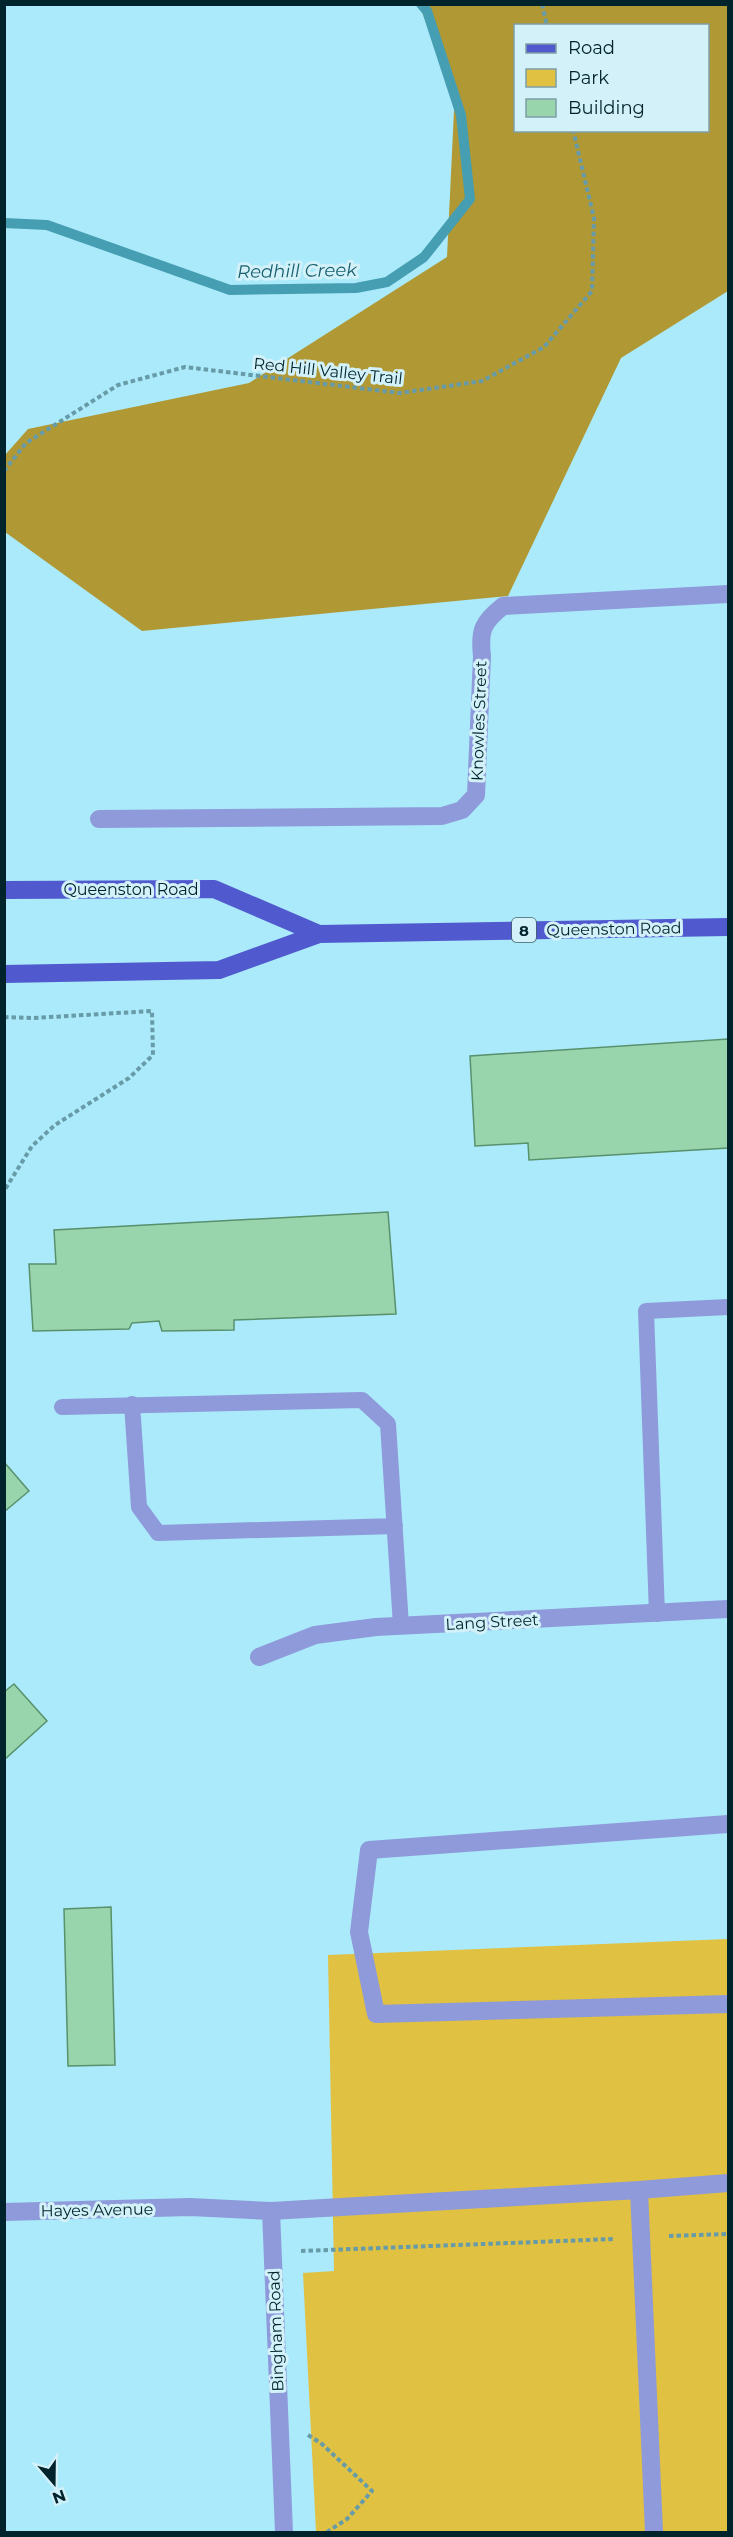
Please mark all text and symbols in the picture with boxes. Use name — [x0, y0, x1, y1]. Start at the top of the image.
legend — [514, 24, 709, 132]
text: Road — [568, 37, 615, 59]
text: Park — [568, 67, 609, 89]
text: Building — [568, 97, 645, 119]
water label: Redhill Creek — [237, 259, 358, 283]
street label: Red Hill Valley Trail — [252, 354, 404, 388]
street label: Knowles Street — [467, 660, 491, 781]
street label: Queenston Road — [63, 880, 199, 899]
road number: 8 — [512, 918, 536, 942]
street label: Queenston Road — [546, 918, 682, 940]
street label: Lang Street — [445, 1610, 540, 1634]
street label: Hayes Avenue — [41, 2200, 153, 2220]
street label: Bingham Road — [264, 2270, 288, 2392]
north arrow — [24, 2453, 84, 2513]
text: N — [50, 2485, 68, 2508]

